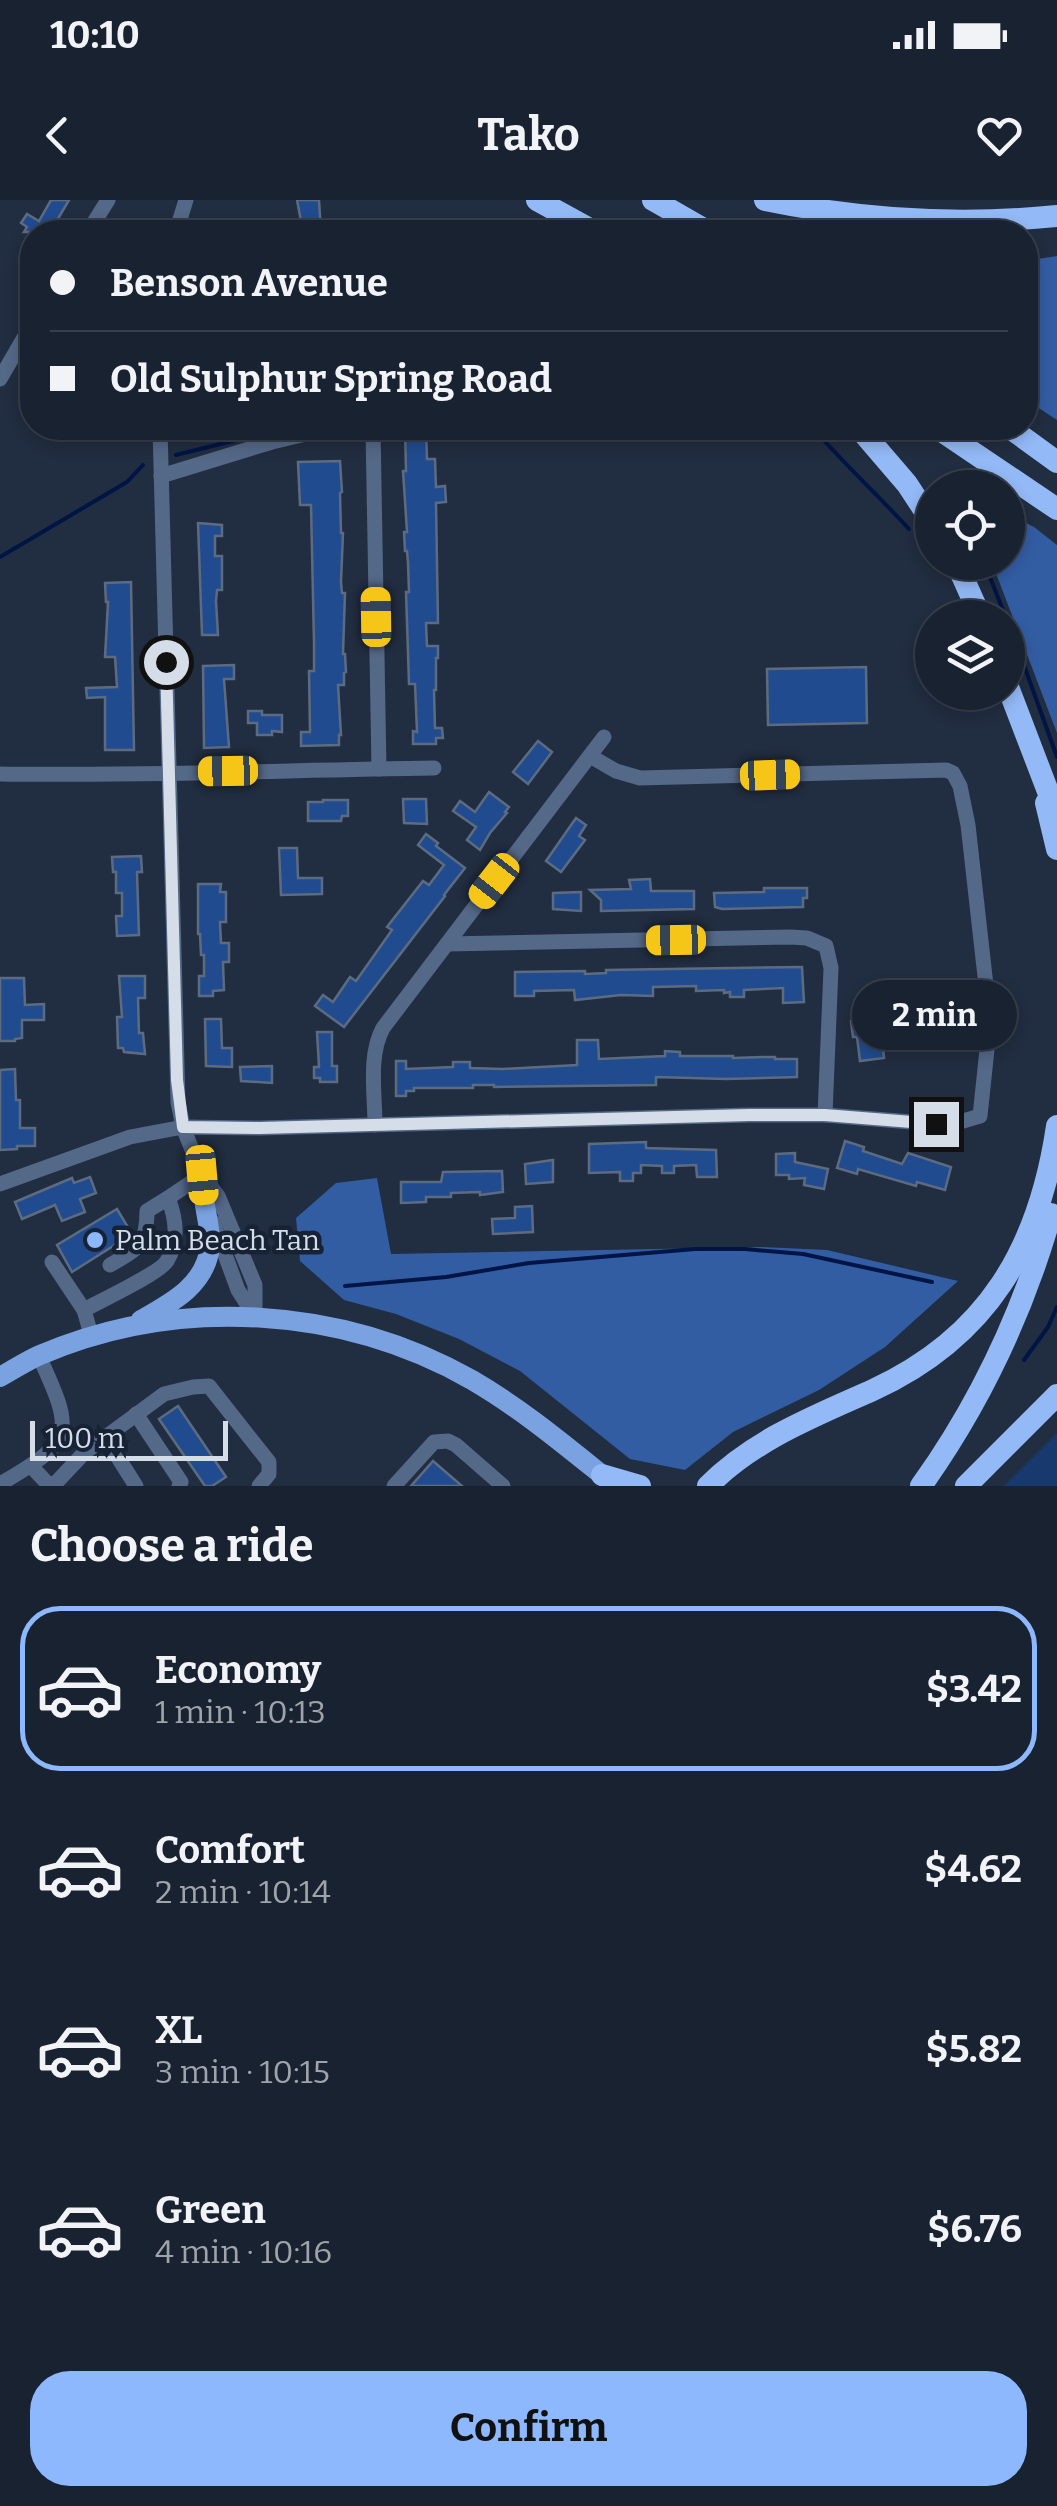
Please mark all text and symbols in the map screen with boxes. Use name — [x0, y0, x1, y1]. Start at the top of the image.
text: 10:10 — [50, 12, 140, 58]
icon: back — [30, 108, 85, 163]
text: Tako — [477, 108, 580, 162]
icon: heart — [972, 108, 1027, 163]
text: Benson Avenue — [110, 260, 388, 306]
text: Old Sulphur Spring Road — [110, 356, 552, 402]
map controls — [915, 470, 1025, 710]
button: locate — [915, 470, 1025, 580]
car — [360, 587, 392, 647]
button: layers — [915, 600, 1025, 710]
route start — [144, 640, 189, 685]
car — [198, 755, 258, 787]
car — [739, 759, 801, 791]
car — [464, 848, 524, 914]
car — [646, 924, 706, 956]
callout: 2 min — [854, 979, 1018, 1049]
text: 2 min — [892, 996, 977, 1034]
route end — [914, 1102, 959, 1147]
car — [184, 1144, 220, 1206]
place label: Palm Beach Tan — [115, 1224, 320, 1257]
marker: Palm Beach Tan — [84, 1229, 106, 1251]
scale bar — [30, 1416, 228, 1460]
text: 100 m — [45, 1422, 125, 1455]
text: Choose a ride — [30, 1519, 313, 1573]
icon: car — [35, 1644, 125, 1734]
text: Economy — [155, 1647, 321, 1693]
text: $3.42 — [926, 1666, 1022, 1712]
text: 1 min · 10:13 — [155, 1693, 326, 1731]
icon: car — [35, 1824, 125, 1914]
text: Comfort — [155, 1827, 305, 1873]
text: $4.62 — [924, 1846, 1022, 1892]
text: 2 min · 10:14 — [155, 1873, 331, 1911]
icon: car — [35, 2004, 125, 2094]
text: XL — [155, 2007, 202, 2053]
text: $5.82 — [926, 2026, 1022, 2072]
text: 3 min · 10:15 — [155, 2053, 330, 2091]
icon: car — [35, 2184, 125, 2274]
text: Green — [155, 2187, 266, 2233]
text: $6.76 — [927, 2206, 1022, 2252]
text: 4 min · 10:16 — [155, 2233, 332, 2271]
button: Confirm — [30, 2371, 1027, 2486]

